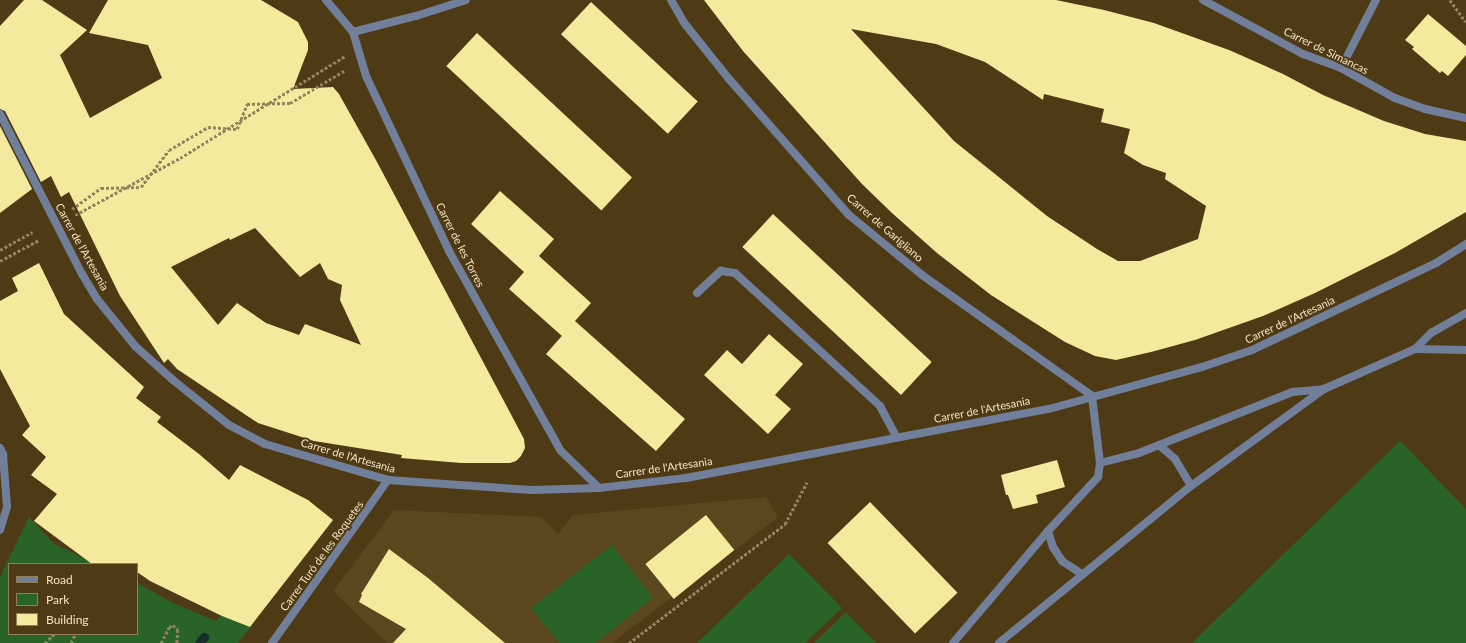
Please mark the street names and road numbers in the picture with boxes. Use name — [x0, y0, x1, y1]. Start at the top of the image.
street label: Carrer de Simancas — [1281, 25, 1371, 77]
street label: Carrer de Garigliano — [844, 191, 926, 265]
street label: Carrer de les Torres — [433, 200, 487, 290]
street label: Carrer de l'Artesania — [53, 201, 111, 293]
street label: Carrer de l'Artesania — [1243, 293, 1337, 347]
street label: Carrer de l'Artesania — [933, 394, 1031, 426]
street label: Carrer de l'Artesania — [299, 436, 397, 476]
street label: Carrer de l'Artesania — [615, 455, 713, 481]
street label: Carrer Turó de les Roquetes — [277, 498, 367, 614]

